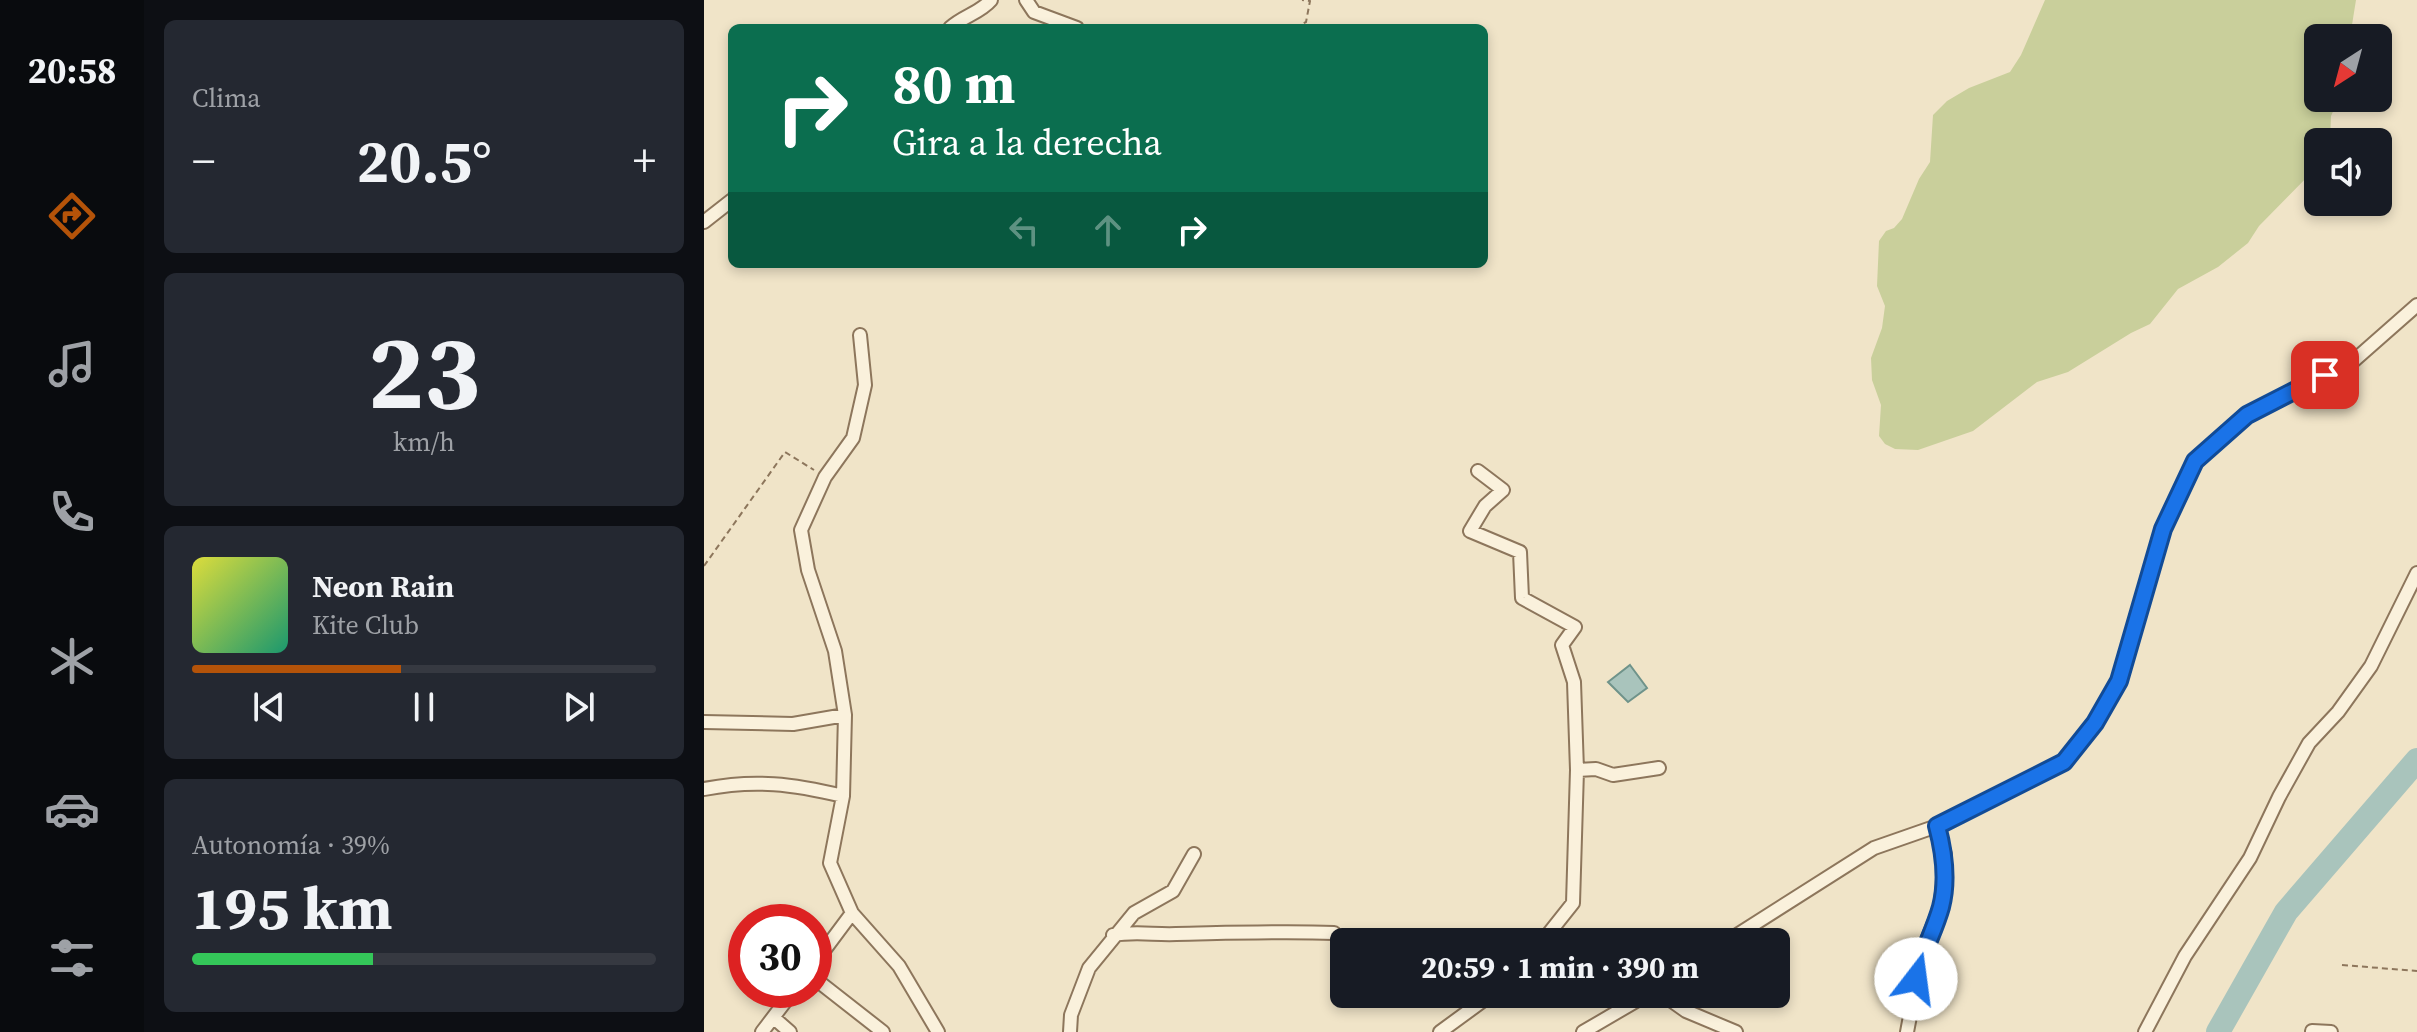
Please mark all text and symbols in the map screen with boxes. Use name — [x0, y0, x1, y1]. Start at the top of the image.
north arrow — [2304, 24, 2392, 112]
map controls — [2304, 24, 2392, 216]
text: 80 m — [892, 45, 1015, 122]
text: 20:58 — [28, 46, 116, 95]
icon: right — [760, 56, 864, 160]
text: Clima — [192, 80, 261, 116]
text: Gira a la derecha — [892, 118, 1162, 167]
text: 20.5° — [356, 120, 492, 202]
button: sound — [2304, 128, 2392, 216]
text: − — [192, 130, 215, 191]
text: + — [633, 130, 656, 191]
icon: directions — [44, 188, 100, 244]
icon: left — [1002, 208, 1046, 252]
icon: ahead — [1086, 208, 1130, 252]
icon: right — [1170, 208, 1214, 252]
text: 23 — [368, 300, 480, 443]
icon: music — [44, 336, 100, 392]
pin — [2291, 341, 2359, 409]
icon: arrive — [2303, 353, 2347, 397]
text: km/h — [393, 424, 455, 460]
icon: phone — [44, 484, 100, 540]
text: Neon Rain — [312, 566, 454, 607]
text: Kite Club — [312, 607, 419, 643]
icon: climate — [44, 633, 100, 689]
icon: previous — [247, 685, 291, 729]
icon: pause — [402, 685, 446, 729]
icon: next — [557, 685, 601, 729]
icon: car — [44, 781, 100, 837]
text: Autonomía · 39% — [192, 827, 390, 863]
text: 195 km — [192, 867, 393, 949]
speed limit sign: 30 — [728, 904, 832, 1008]
icon: filters — [44, 930, 100, 986]
position arrow — [1874, 937, 1958, 1021]
text: 20:59 · 1 min · 390 m — [1421, 947, 1699, 988]

